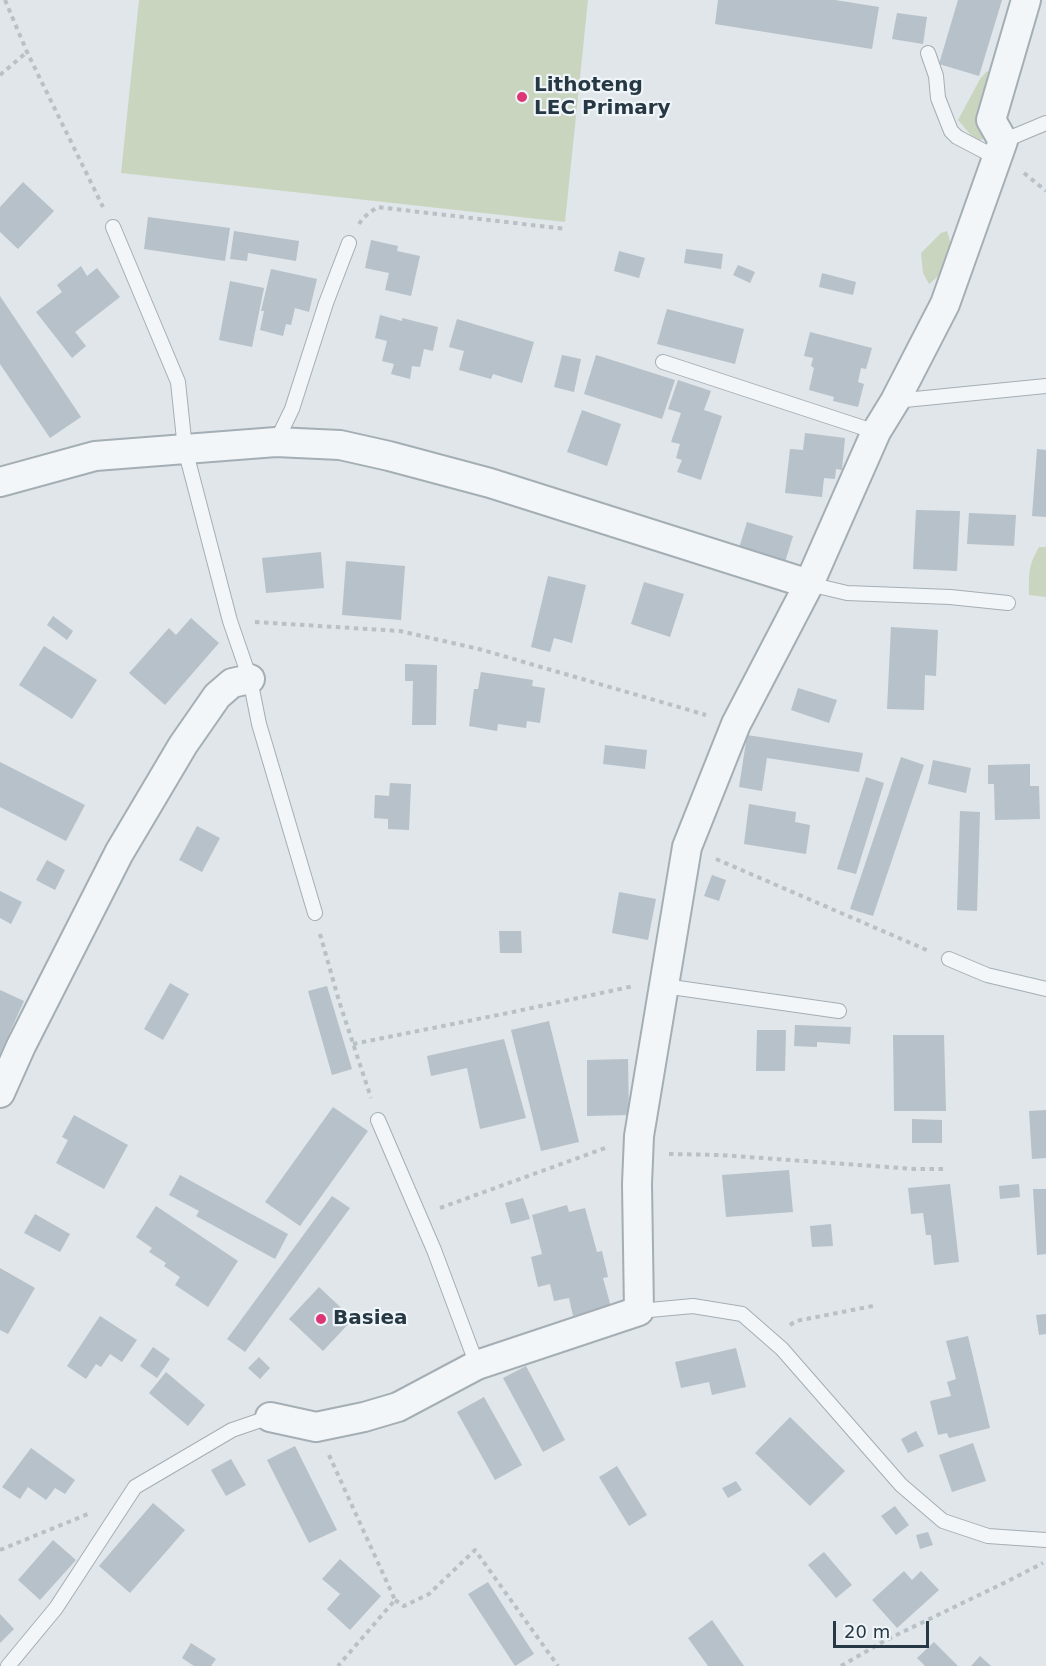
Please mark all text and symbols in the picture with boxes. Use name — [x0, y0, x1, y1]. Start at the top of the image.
place label: Lithoteng LEC Primary — [534, 74, 671, 121]
marker: Lithoteng LEC Primary — [515, 90, 529, 104]
place label: Basiea — [333, 1307, 408, 1331]
marker: Basiea — [314, 1312, 328, 1326]
scale bar — [836, 1609, 932, 1647]
text: 20 m — [844, 1621, 890, 1642]

